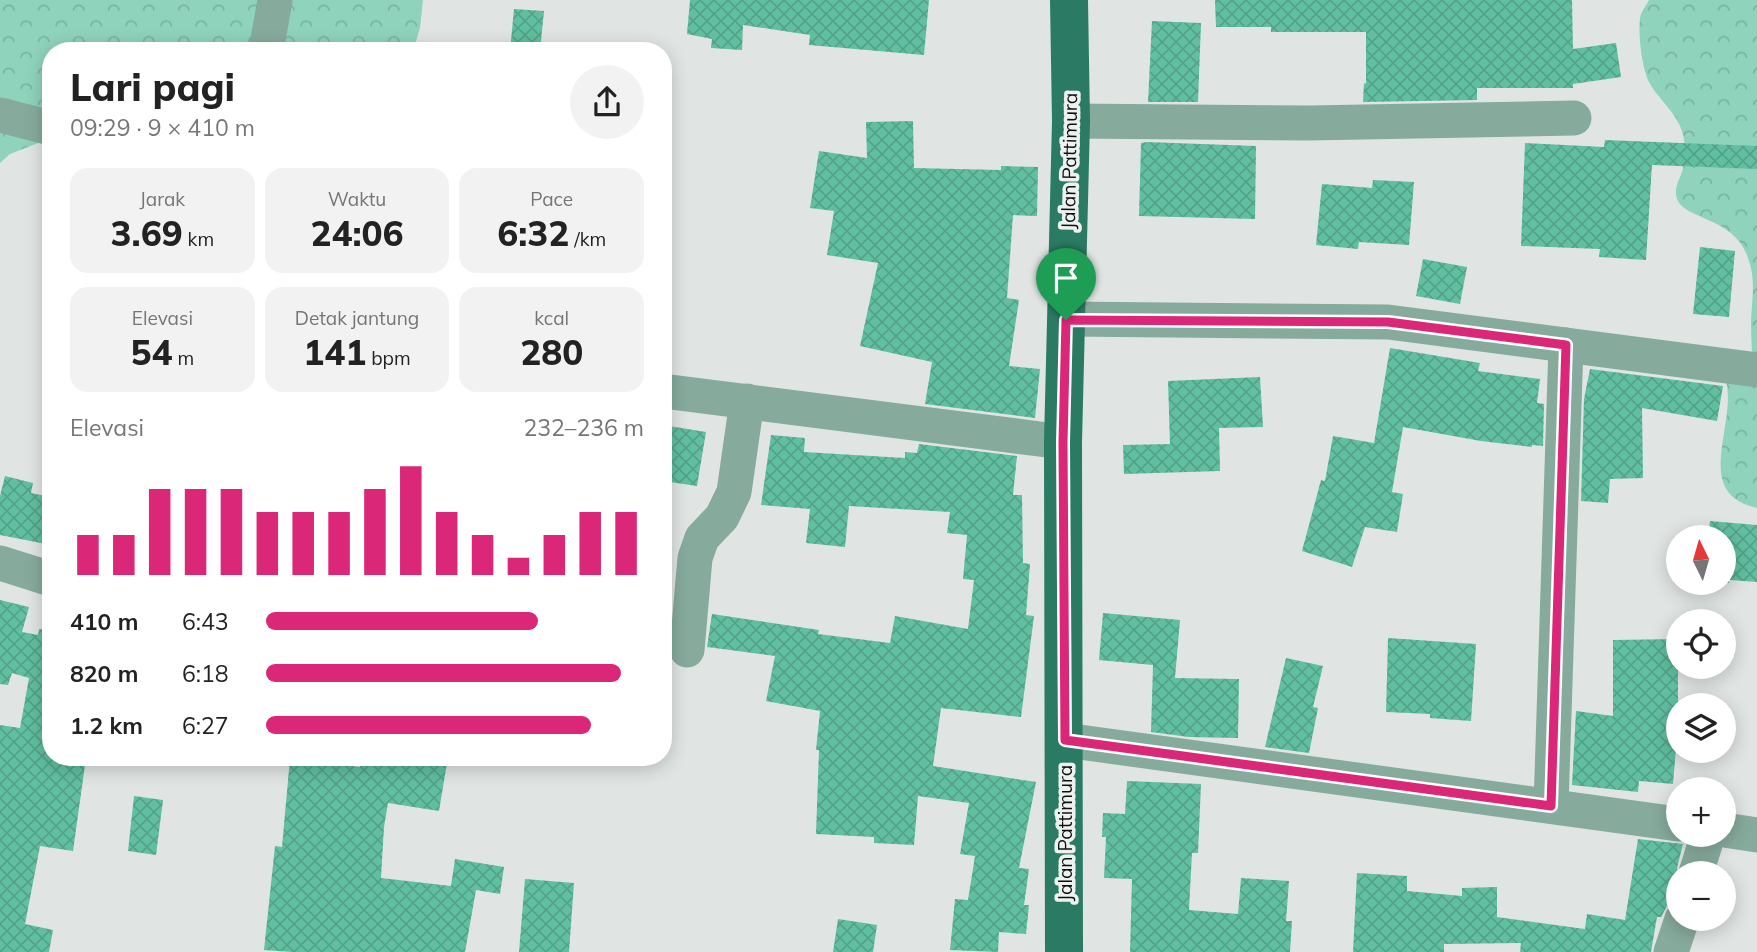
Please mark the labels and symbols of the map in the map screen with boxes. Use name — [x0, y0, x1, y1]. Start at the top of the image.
street label: Jalan Pattimura — [1056, 93, 1082, 229]
pin — [1036, 248, 1096, 320]
north arrow — [1666, 525, 1736, 595]
street label: Jalan Pattimura — [1053, 765, 1077, 901]

